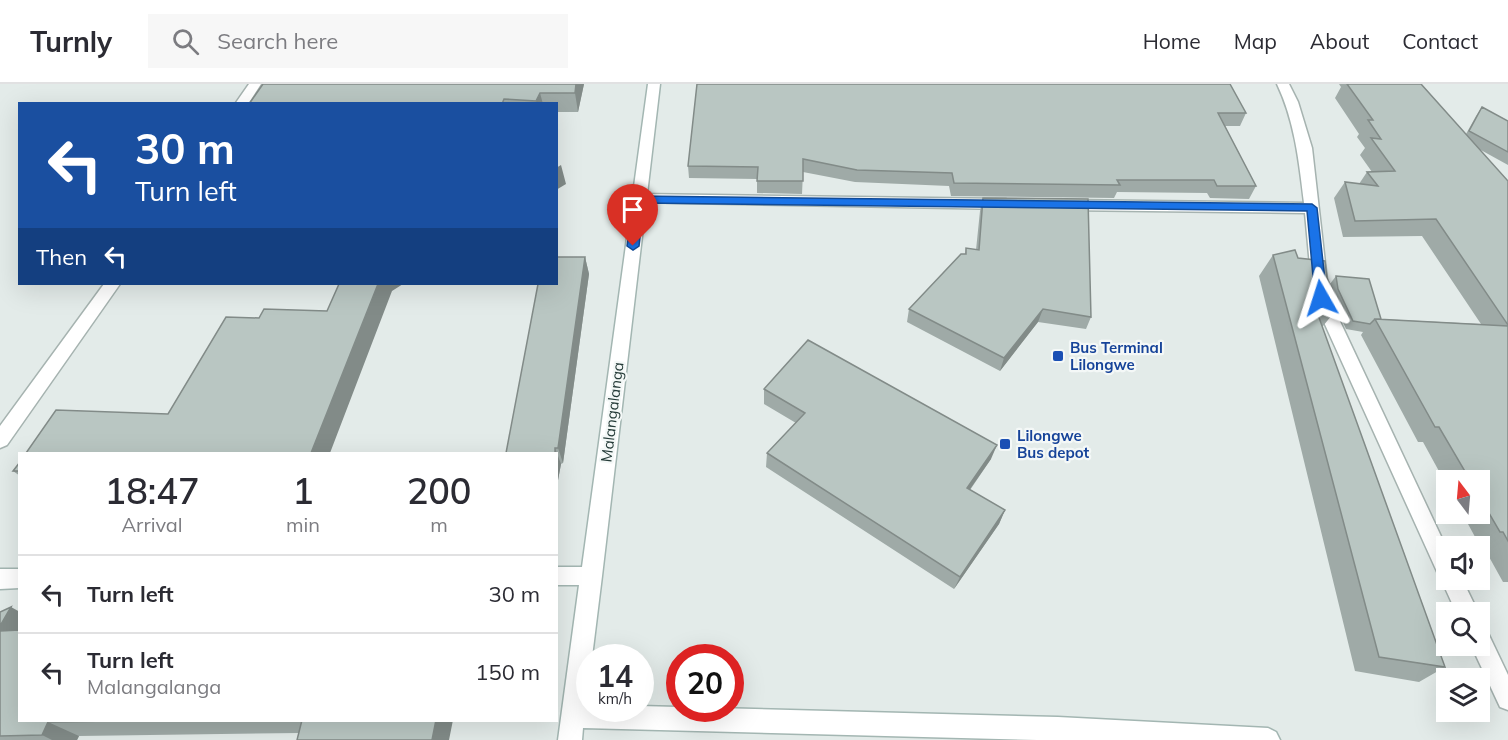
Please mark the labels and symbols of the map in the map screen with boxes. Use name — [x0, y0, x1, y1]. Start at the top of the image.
pin — [607, 184, 658, 246]
position arrow — [1289, 266, 1353, 330]
place label: Bus Terminal Lilongwe — [1070, 338, 1163, 374]
marker: Bus Terminal Lilongwe — [1051, 349, 1065, 363]
street label: Malangalanga — [596, 361, 628, 463]
place label: Lilongwe Bus depot — [1017, 426, 1090, 462]
marker: Lilongwe Bus depot — [998, 437, 1012, 451]
north arrow — [1436, 470, 1490, 524]
speed limit sign: 20 — [666, 644, 744, 722]

